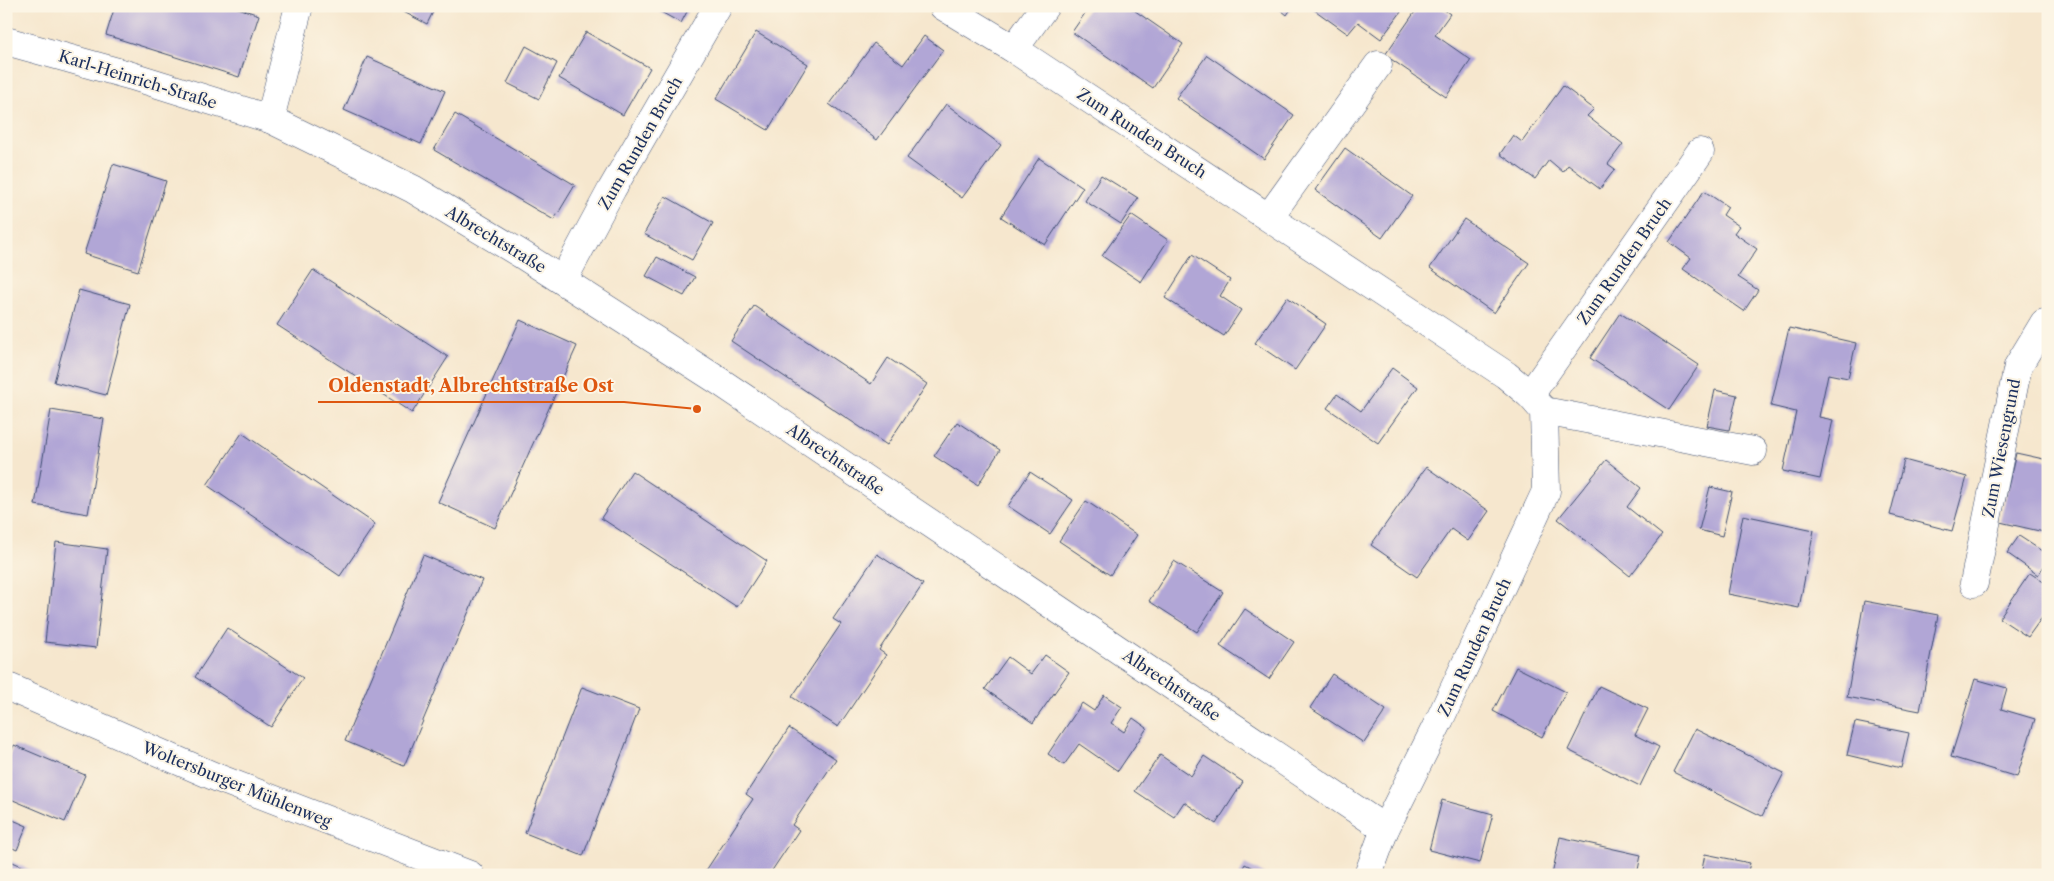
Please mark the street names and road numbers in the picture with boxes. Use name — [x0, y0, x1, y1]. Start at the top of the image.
street label: Karl-Heinrich-Straße — [56, 45, 220, 113]
street label: Zum Runden Bruch — [594, 73, 686, 213]
street label: Zum Runden Bruch — [1073, 84, 1211, 182]
street label: Zum Runden Bruch — [1573, 194, 1675, 328]
street label: Albrechtstraße — [441, 201, 550, 277]
street label: Zum Wiesengrund — [1978, 377, 2024, 519]
street label: Albrechtstraße — [783, 418, 889, 499]
street label: Zum Runden Bruch — [1433, 575, 1515, 719]
street label: Albrechtstraße — [1119, 644, 1225, 725]
street label: Woltersburger Mühlenweg — [139, 736, 335, 831]

